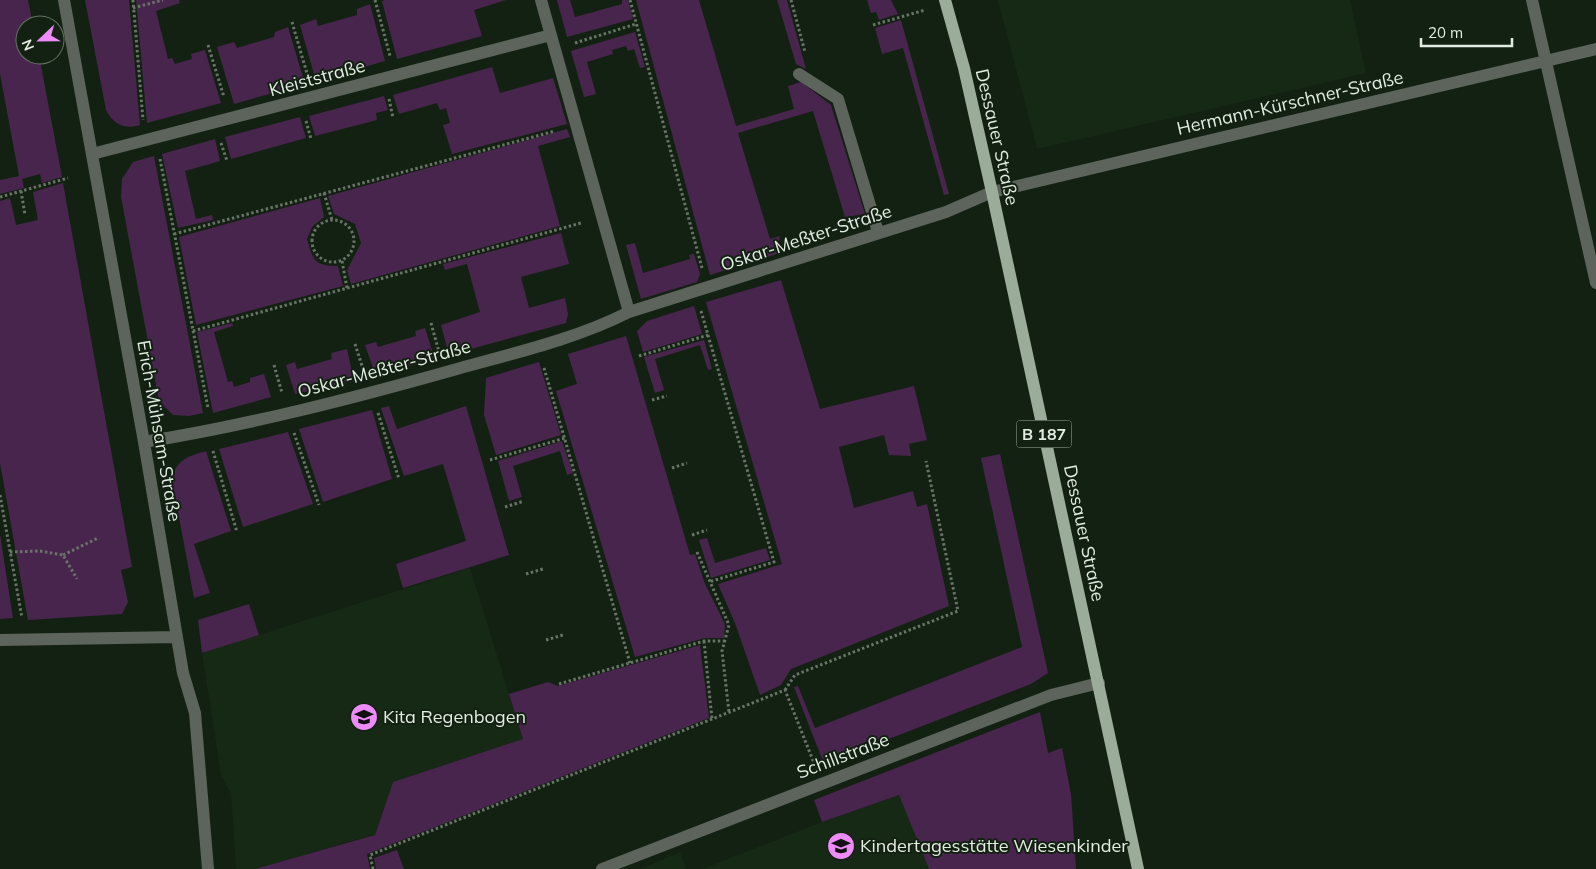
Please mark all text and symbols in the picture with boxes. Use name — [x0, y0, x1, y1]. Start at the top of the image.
north arrow — [15, 15, 65, 65]
scale bar — [1421, 15, 1512, 47]
text: 20 m — [1428, 23, 1463, 42]
text: N — [18, 37, 38, 53]
street label: Kleiststraße — [266, 54, 367, 101]
street label: Hermann-Kürschner-Straße — [1174, 65, 1405, 140]
street label: Dessauer Straße — [971, 66, 1024, 207]
street label: Oskar-Meßter-Straße — [717, 199, 894, 276]
street label: Oskar-Meßter-Straße — [295, 334, 473, 403]
street label: Erich-Mühsam-Straße — [132, 338, 187, 523]
road number: B 187 — [1016, 420, 1072, 448]
street label: Dessauer Straße — [1059, 462, 1110, 603]
school or university icon: Kita Regenbogen — [349, 702, 379, 732]
place label: Kita Regenbogen — [383, 705, 526, 728]
street label: Schillstraße — [793, 727, 892, 784]
school or university icon: Kindertagesstätte Wiesenkinder — [826, 831, 856, 861]
place label: Kindertagesstätte Wiesenkinder — [860, 834, 1128, 857]

